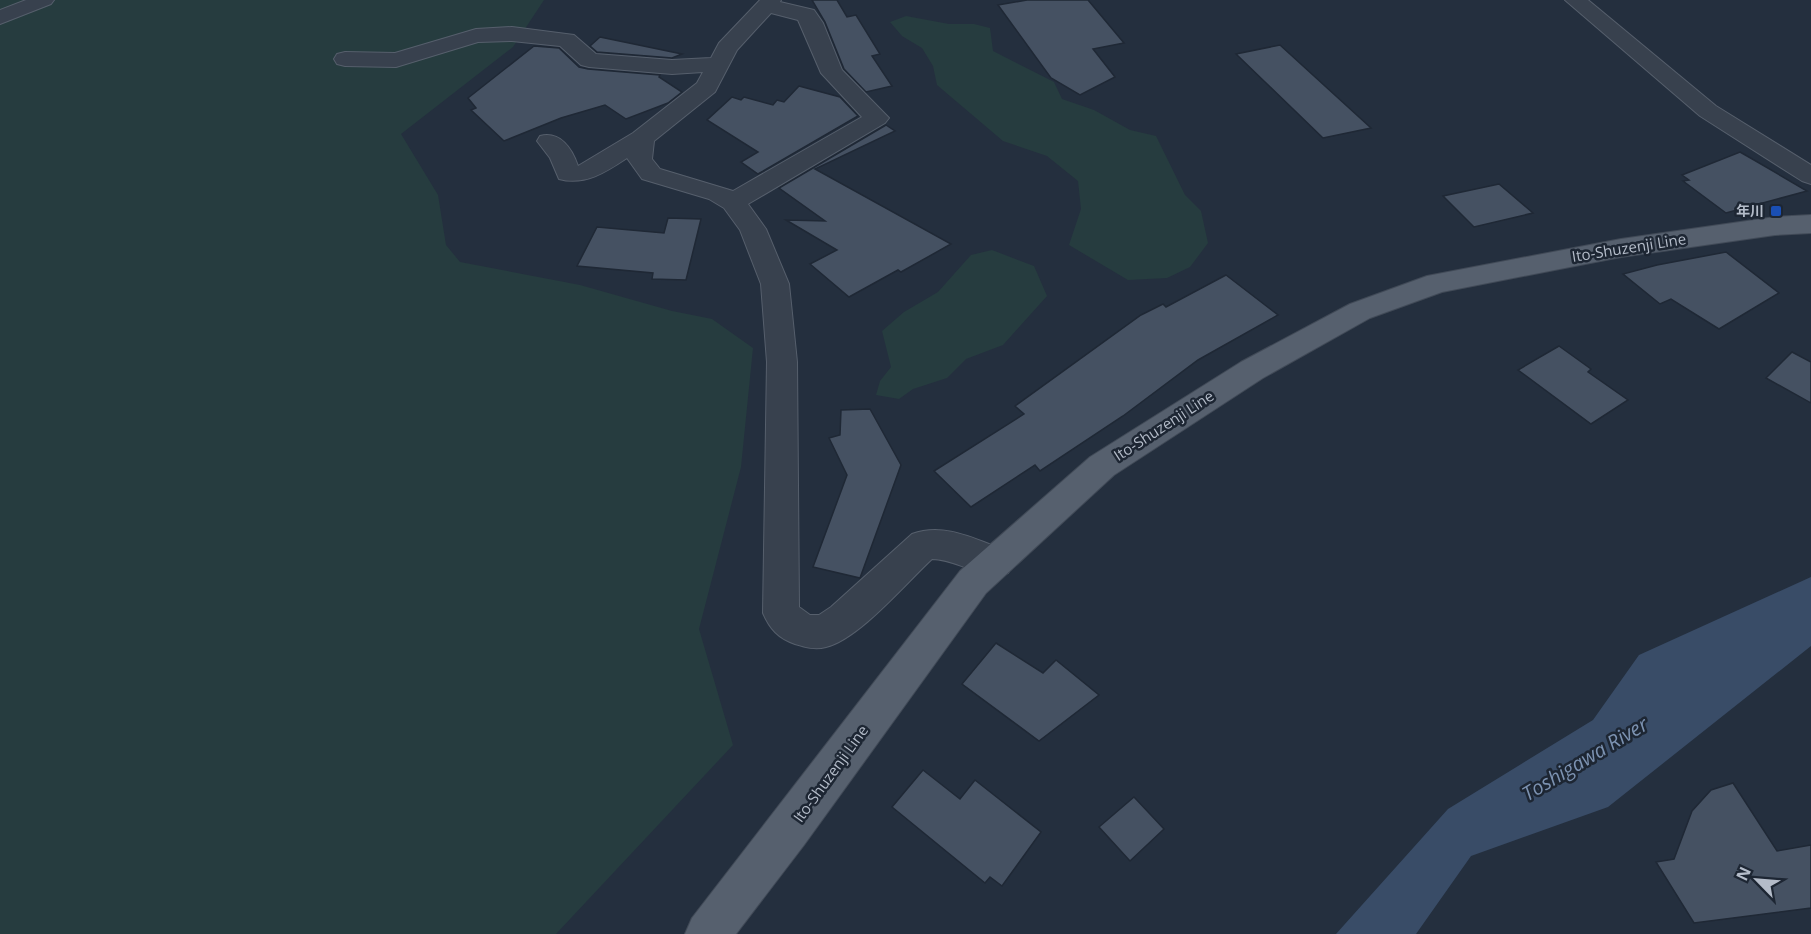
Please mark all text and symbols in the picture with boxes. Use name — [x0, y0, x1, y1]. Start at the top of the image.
place label: 年川 — [1736, 201, 1764, 220]
marker: 年川 — [1769, 204, 1783, 218]
street label: Ito-Shuzenji Line — [1570, 228, 1687, 266]
street label: Ito-Shuzenji Line — [1110, 385, 1217, 465]
water label: Toshigawa River — [1517, 710, 1654, 807]
street label: Ito-Shuzenji Line — [788, 721, 872, 826]
north arrow — [1727, 850, 1787, 910]
text: N — [1731, 863, 1756, 884]

